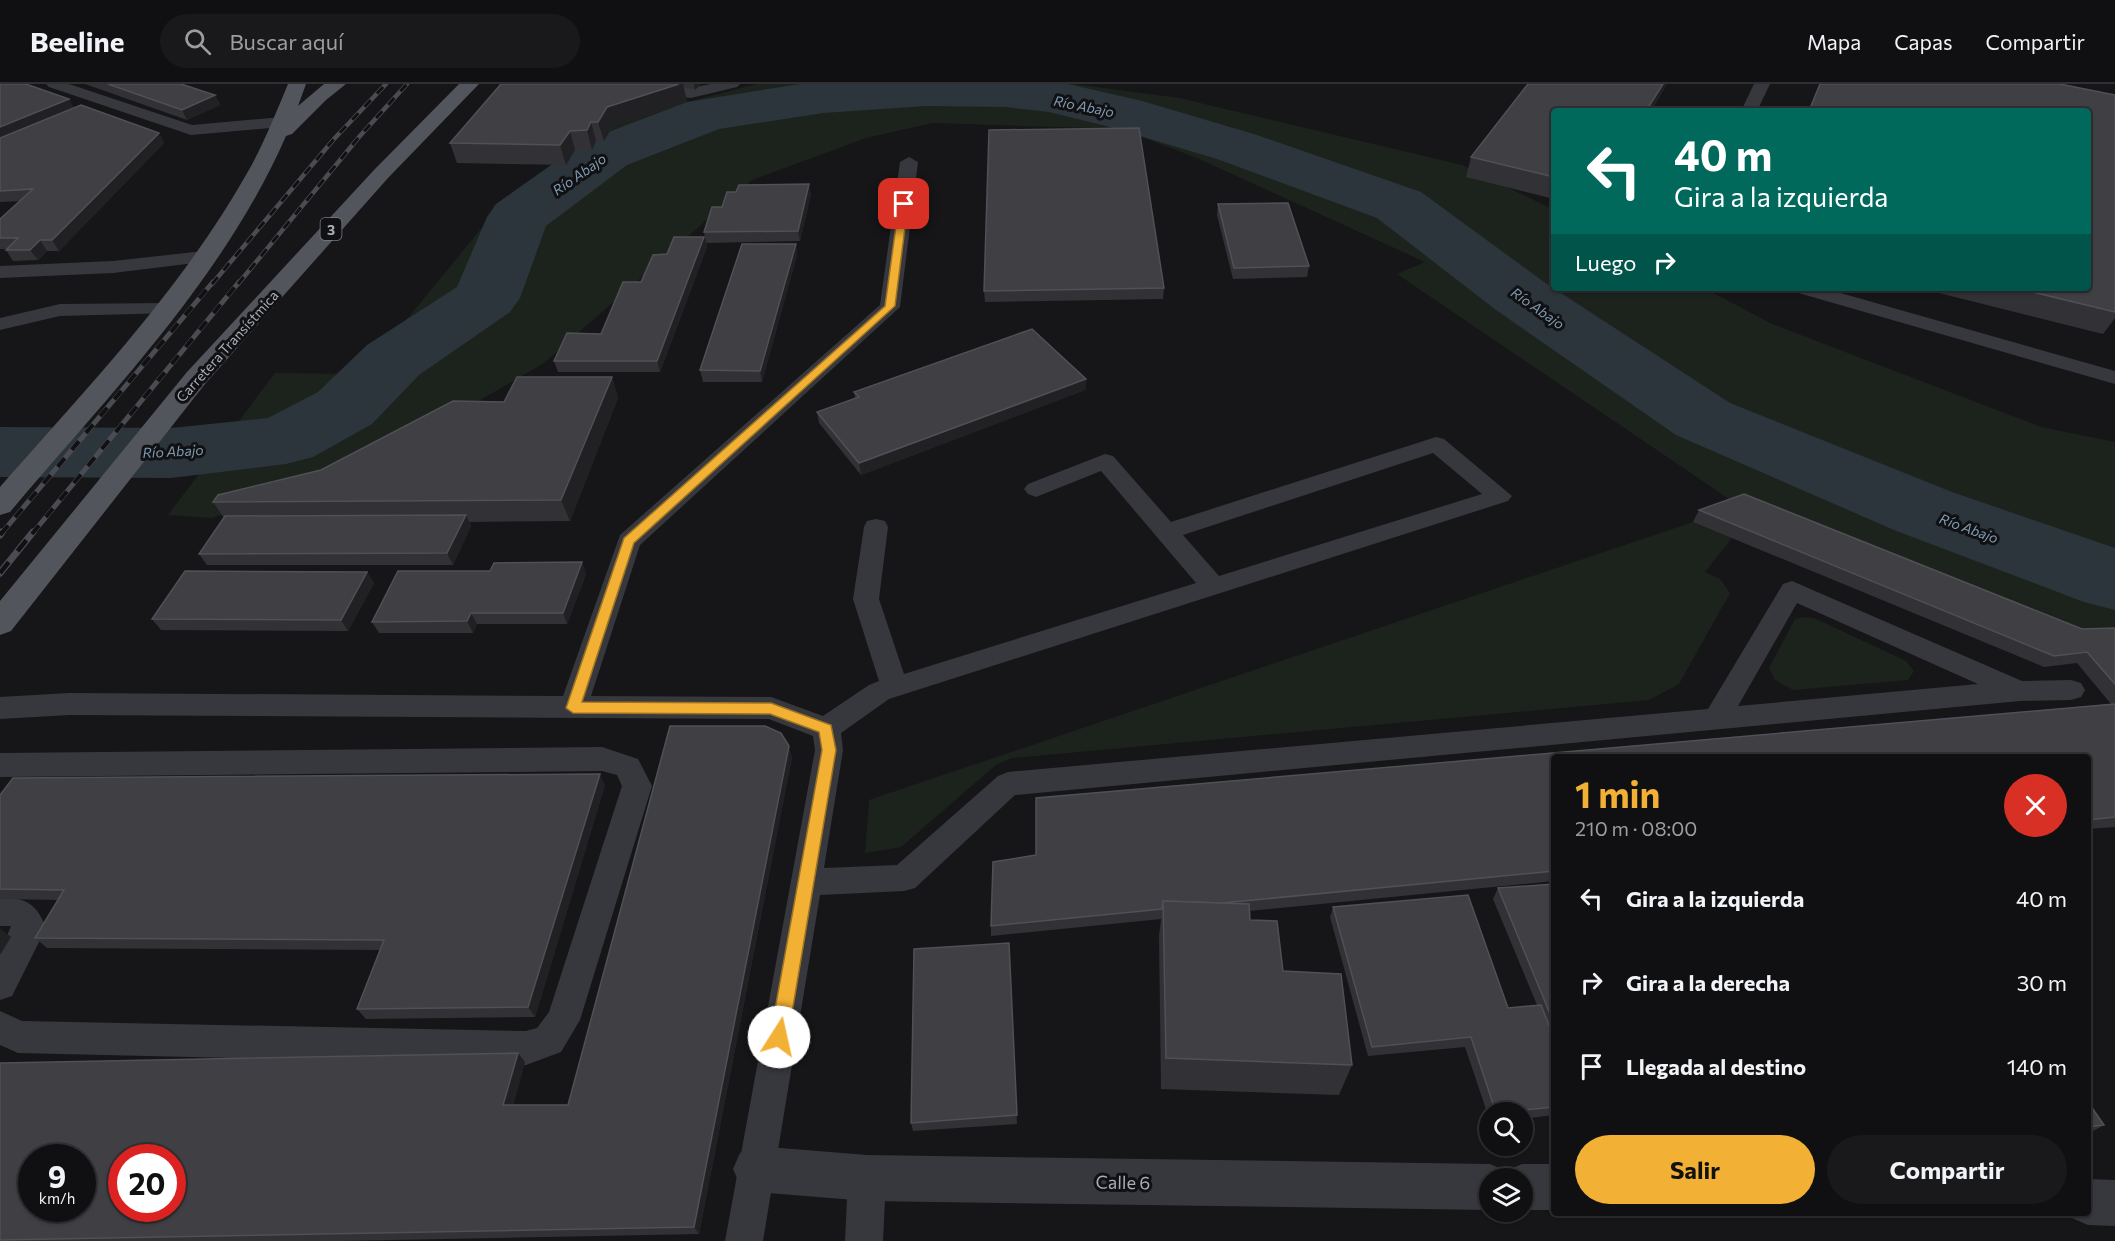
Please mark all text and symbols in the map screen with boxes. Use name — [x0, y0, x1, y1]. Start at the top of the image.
search box — [160, 14, 580, 68]
text: Beeline — [30, 24, 124, 58]
icon: search — [181, 25, 214, 58]
text: Buscar aquí — [229, 28, 344, 55]
text: Mapa — [1807, 29, 1861, 54]
text: Capas — [1894, 29, 1953, 54]
text: Compartir — [1986, 29, 2085, 54]
water label: Río Abajo — [1052, 92, 1116, 120]
text: 40 m — [1674, 128, 1772, 180]
icon: left — [1575, 132, 1653, 210]
water label: Río Abajo — [549, 149, 609, 199]
pin — [878, 178, 929, 229]
text: Gira a la izquierda — [1674, 180, 1888, 213]
icon: arrive — [887, 187, 920, 220]
road number: 3 — [320, 218, 342, 240]
icon: right — [1648, 246, 1681, 279]
text: Luego — [1575, 249, 1636, 276]
water label: Río Abajo — [1508, 283, 1568, 333]
street label: Carretera Transístmica — [172, 287, 282, 405]
water label: Río Abajo — [142, 441, 204, 461]
water label: Río Abajo — [1937, 510, 2001, 546]
text: 1 min — [1575, 771, 1660, 815]
button: close — [2004, 774, 2067, 837]
text: 210 m · 08:00 — [1575, 816, 1697, 840]
icon: left — [1575, 882, 1608, 915]
text: Gira a la izquierda — [1626, 885, 1804, 912]
text: 40 m — [2016, 885, 2067, 912]
icon: right — [1575, 966, 1608, 999]
text: Gira a la derecha — [1626, 969, 1790, 996]
text: 30 m — [2017, 969, 2067, 996]
position arrow — [747, 1005, 811, 1069]
icon: arrive — [1575, 1050, 1608, 1083]
text: Llegada al destino — [1626, 1053, 1806, 1080]
text: 140 m — [2007, 1053, 2067, 1080]
map controls — [1479, 1102, 1533, 1222]
button: search — [1479, 1102, 1533, 1156]
button: Salir — [1575, 1135, 1815, 1204]
button: Compartir — [1827, 1135, 2067, 1204]
speed limit sign: 20 — [108, 1144, 186, 1222]
text: 9 — [48, 1157, 66, 1194]
button: layers — [1479, 1168, 1533, 1222]
street label: Calle 6 — [1095, 1171, 1151, 1193]
text: km/h — [39, 1189, 75, 1207]

